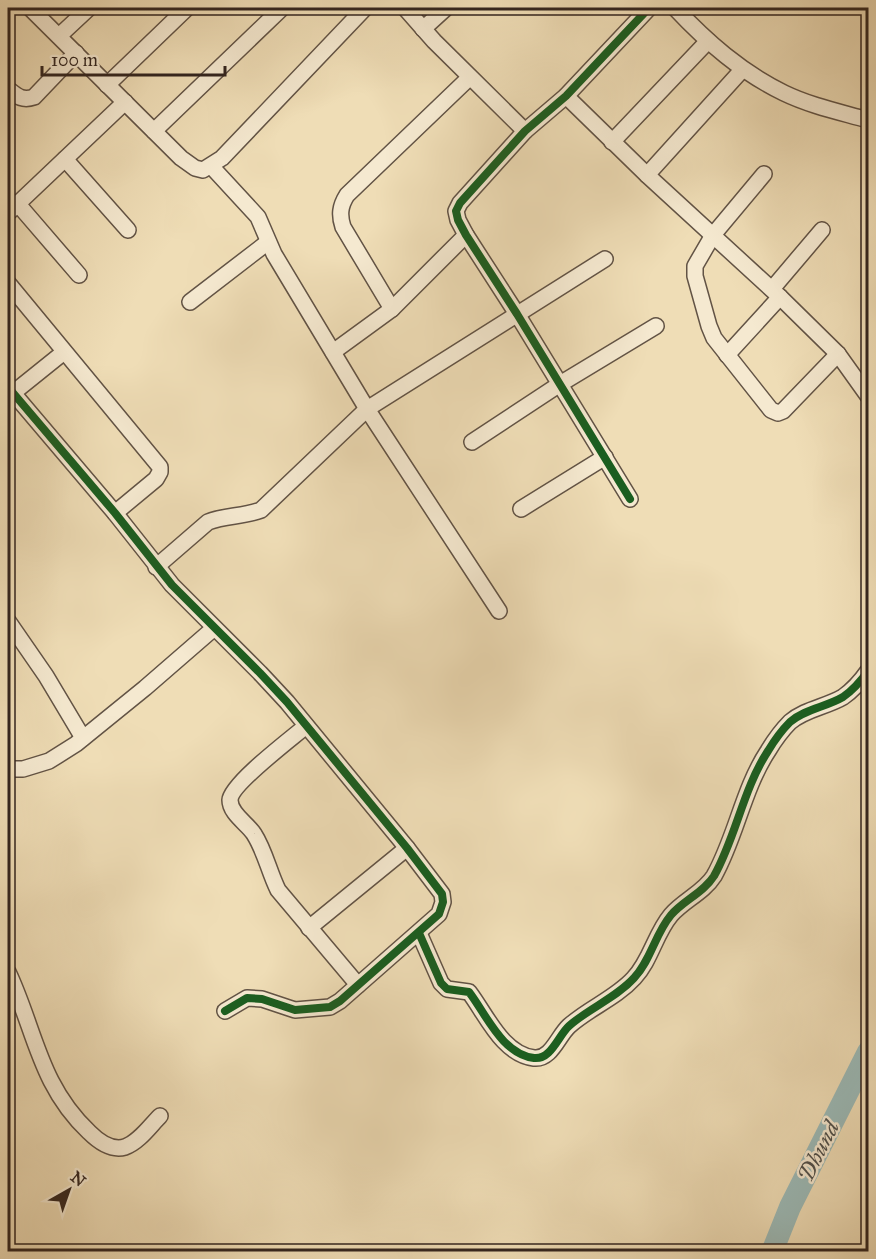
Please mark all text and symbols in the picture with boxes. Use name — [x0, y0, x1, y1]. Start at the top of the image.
scale bar — [42, 39, 225, 77]
text: 100 m — [51, 49, 98, 71]
water label: Dhund — [792, 1115, 846, 1186]
north arrow — [39, 1160, 99, 1220]
text: N — [67, 1167, 90, 1191]

